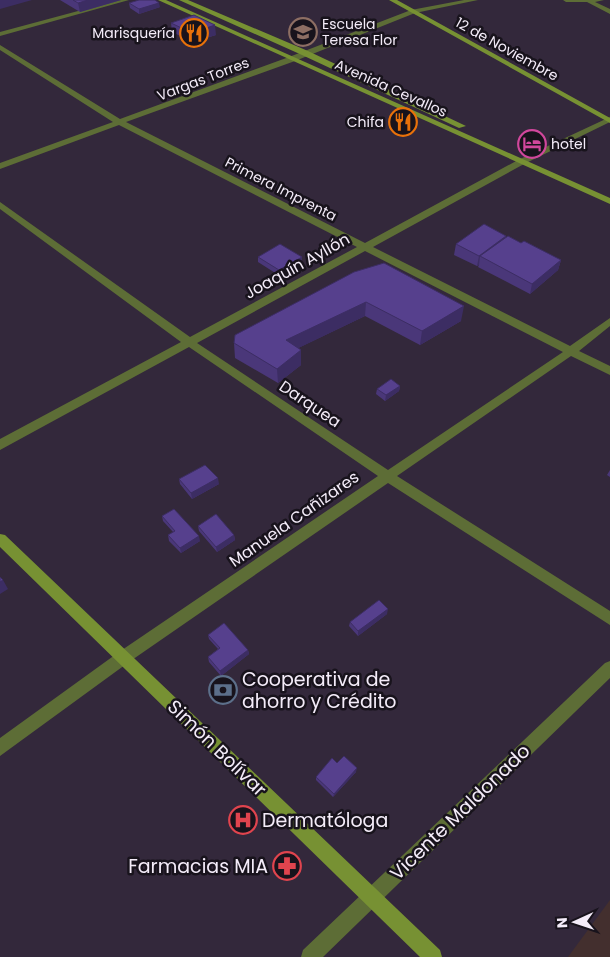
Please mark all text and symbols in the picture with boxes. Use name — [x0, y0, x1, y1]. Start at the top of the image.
street label: 12 de Noviembre — [452, 12, 562, 86]
place label: Escuela Teresa Flor — [322, 14, 397, 50]
school or university icon: Escuela Teresa Flor — [288, 17, 318, 47]
restaurant icon: Marisquería — [179, 18, 209, 48]
place label: Marisquería — [92, 23, 175, 43]
street label: Vargas Torres — [154, 52, 252, 106]
street label: Avenida Cevallos — [332, 54, 450, 122]
restaurant icon: Chifa — [388, 107, 418, 137]
place label: Chifa — [347, 112, 384, 132]
hotel icon: hotel — [517, 129, 547, 159]
place label: hotel — [551, 134, 586, 154]
street label: Primera Imprenta — [222, 152, 340, 226]
street label: Joaquín Ayllón — [240, 228, 354, 304]
street label: Darquea — [275, 375, 345, 433]
street label: Manuela Cañizares — [224, 465, 364, 573]
place label: Cooperativa de ahorro y Crédito — [242, 666, 396, 715]
bank icon: Cooperativa de ahorro y Crédito — [208, 675, 238, 705]
street label: Simón Bolívar — [161, 694, 273, 802]
street label: Vicente Maldonado — [384, 738, 536, 886]
hospital icon: Dermatóloga — [228, 805, 258, 835]
place label: Dermatóloga — [262, 807, 388, 834]
pharmacy icon: Farmacias MIA — [272, 851, 302, 881]
place label: Farmacias MIA — [128, 853, 268, 880]
north arrow — [550, 897, 600, 947]
text: N — [552, 917, 572, 928]

